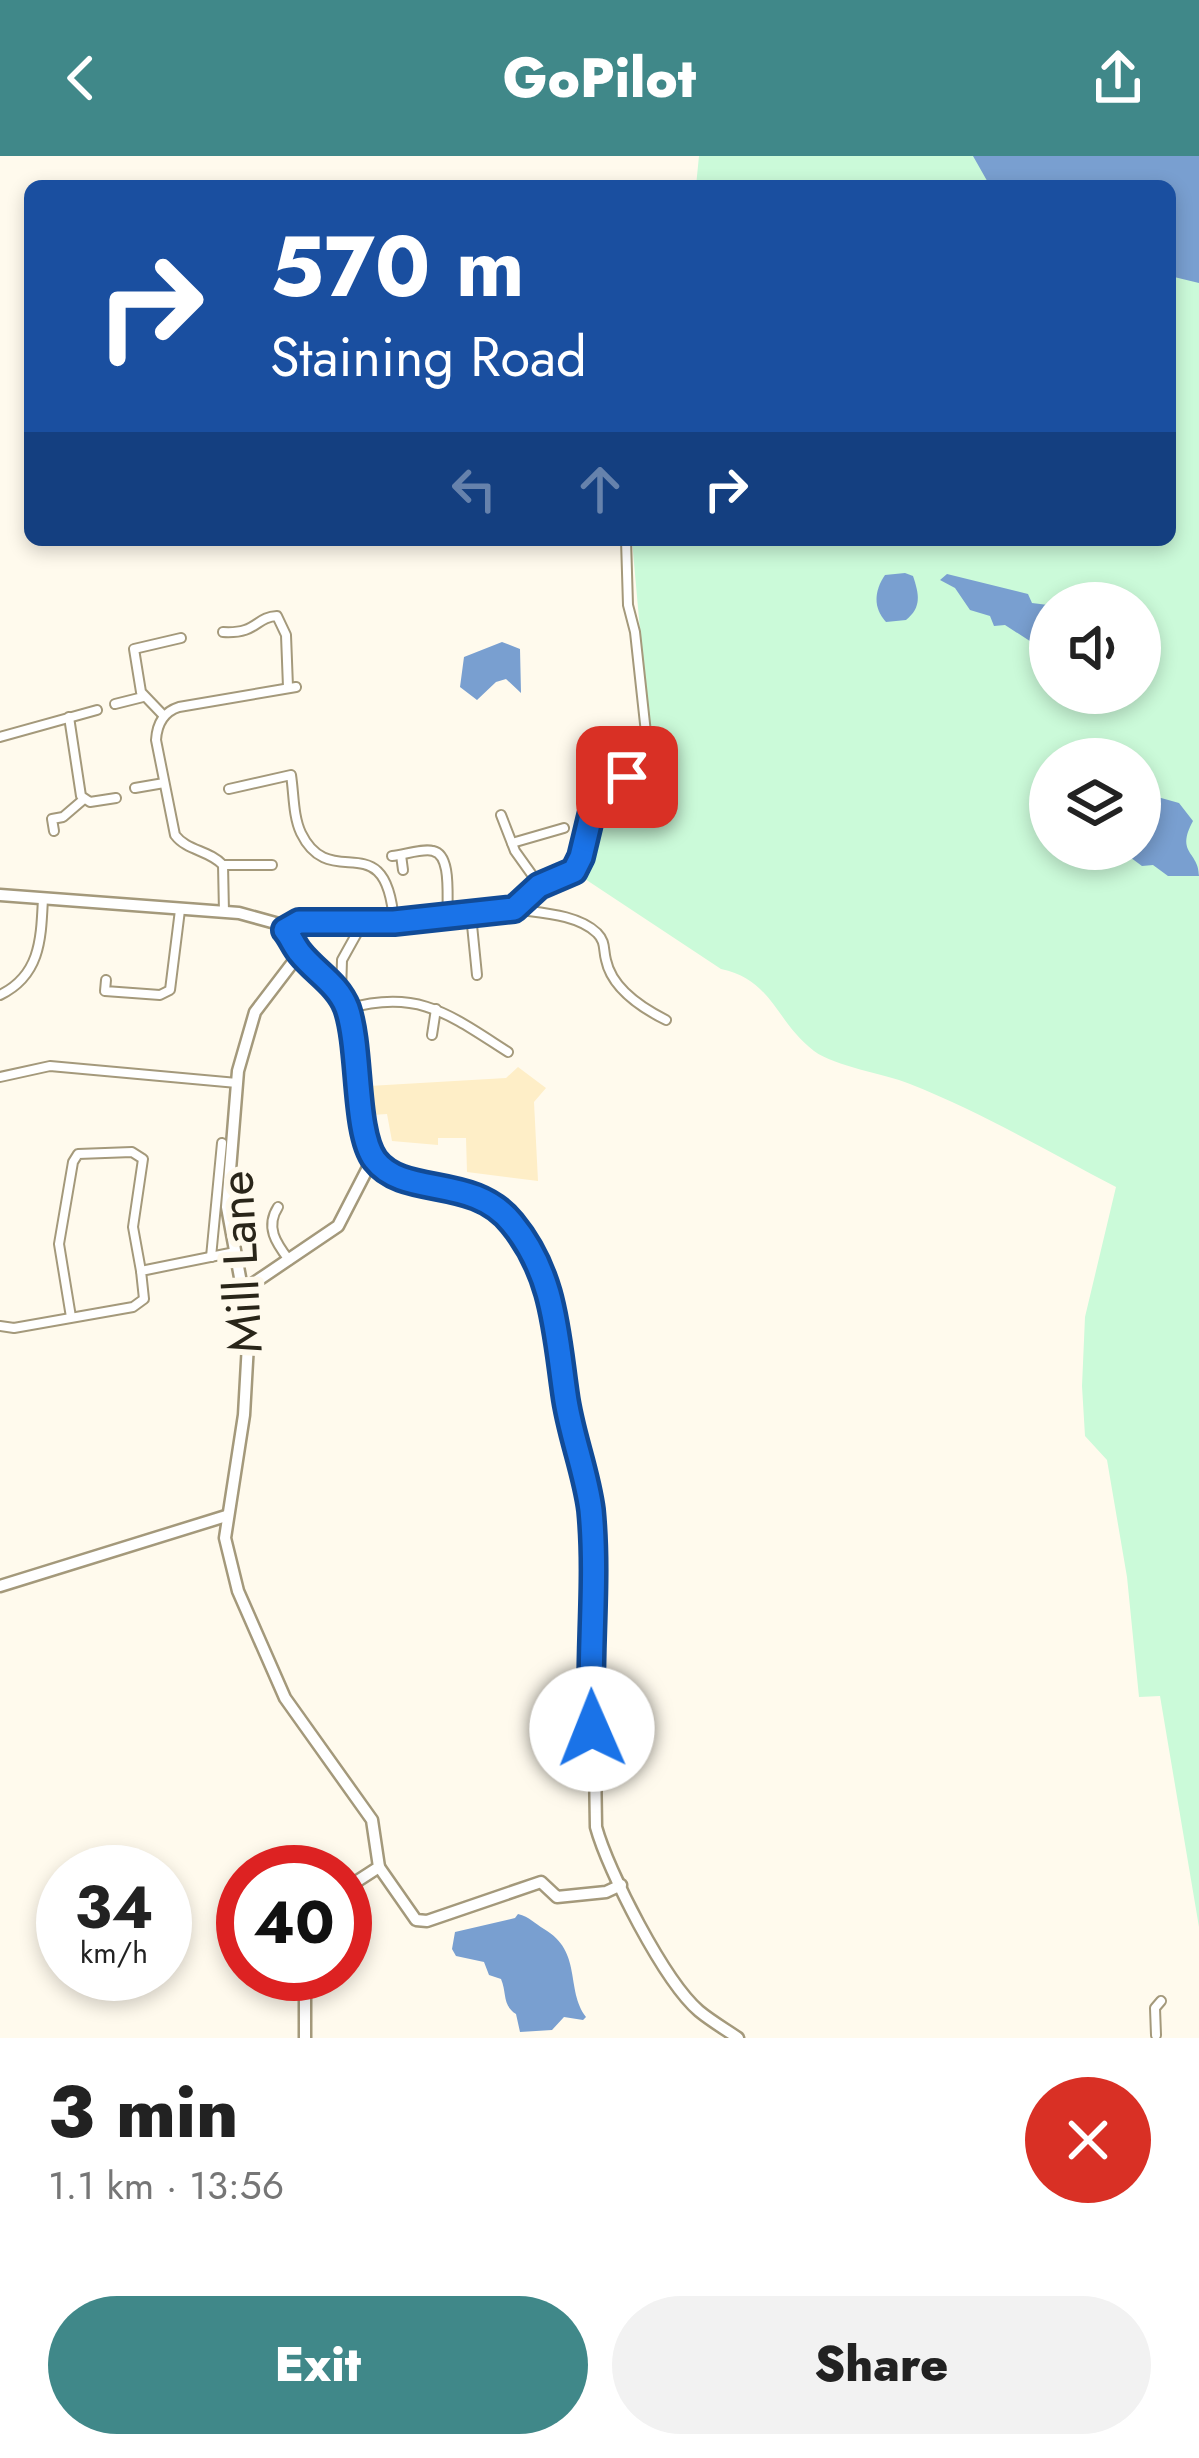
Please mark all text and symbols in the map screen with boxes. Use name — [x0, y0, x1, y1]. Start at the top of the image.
text: GoPilot — [503, 39, 696, 117]
icon: back — [48, 45, 114, 111]
icon: share — [1085, 45, 1151, 111]
text: 570 m — [270, 206, 525, 328]
icon: right — [72, 228, 228, 384]
text: Staining Road — [270, 318, 587, 396]
icon: left — [441, 456, 507, 522]
icon: ahead — [567, 456, 633, 522]
icon: right — [693, 456, 759, 522]
map controls — [1029, 582, 1161, 870]
button: sound — [1029, 582, 1161, 714]
pin — [576, 726, 678, 828]
button: layers — [1029, 738, 1161, 870]
icon: arrive — [594, 744, 660, 810]
street label: Mill Lane — [201, 1169, 280, 1355]
position arrow — [529, 1666, 655, 1792]
speed limit sign: 40 — [216, 1845, 372, 2001]
text: 34 — [74, 1864, 154, 1951]
text: km/h — [80, 1931, 148, 1974]
text: 3 min — [48, 2060, 239, 2164]
button: close — [1025, 2077, 1151, 2203]
text: 1.1 km · 13:56 — [48, 2157, 284, 2214]
button: Exit — [48, 2296, 588, 2434]
button: Share — [612, 2296, 1151, 2434]

